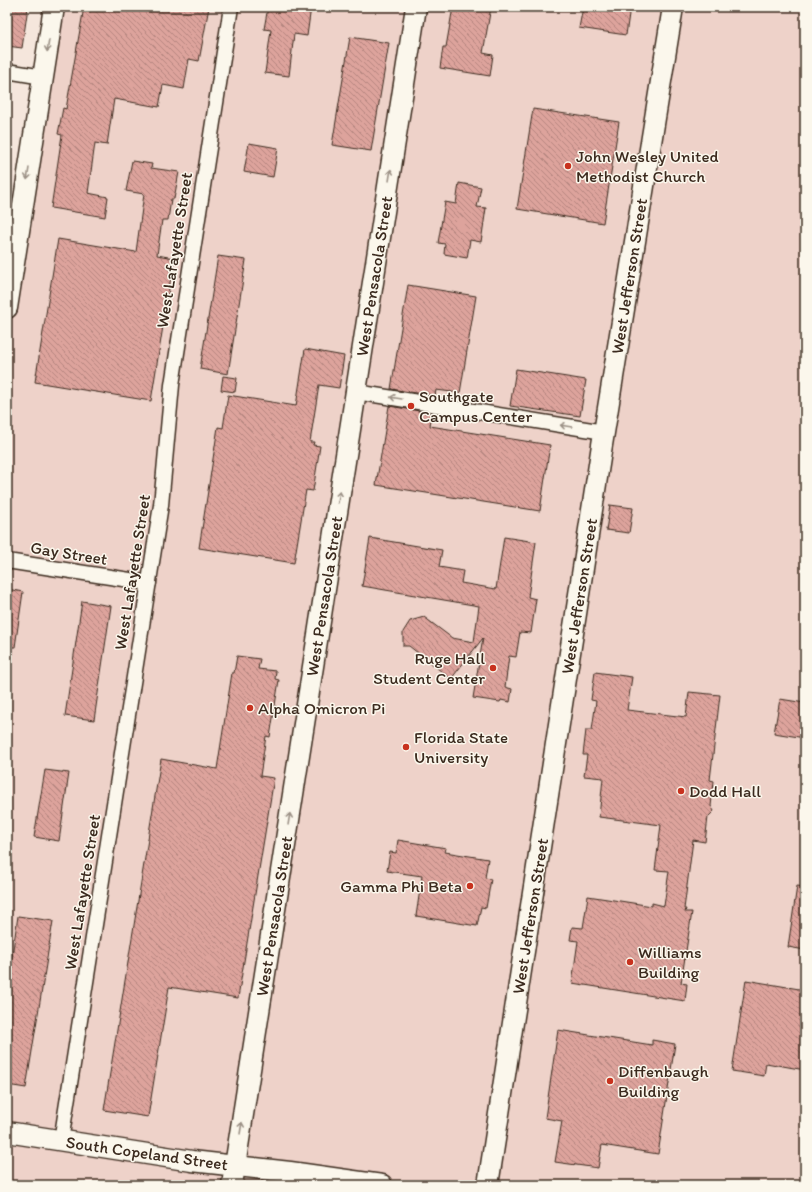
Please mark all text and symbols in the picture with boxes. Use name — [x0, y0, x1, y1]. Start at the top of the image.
one-way arrow — [44, 39, 52, 52]
place label: John Wesley United Methodist Church — [576, 146, 719, 186]
marker: John Wesley United Methodist Church — [563, 161, 573, 171]
one-way arrow — [24, 167, 32, 180]
one-way arrow — [386, 169, 394, 182]
street label: West Lafayette Street — [152, 171, 196, 329]
street label: West Pensacola Street — [351, 194, 397, 358]
street label: West Jefferson Street — [607, 196, 651, 355]
place label: Southgate Campus Center — [419, 386, 532, 426]
one-way arrow — [390, 394, 403, 402]
marker: Southgate Campus Center — [406, 401, 416, 411]
one-way arrow — [560, 422, 573, 430]
one-way arrow — [336, 491, 344, 504]
street label: West Lafayette Street — [110, 493, 154, 651]
street label: West Pensacola Street — [301, 514, 347, 678]
street label: West Jefferson Street — [557, 516, 601, 675]
street label: Gay Street — [29, 537, 109, 569]
place label: Ruge Hall Student Center — [373, 648, 485, 688]
marker: Ruge Hall Student Center — [488, 663, 498, 673]
place label: Alpha Omicron Pi — [258, 698, 385, 718]
marker: Alpha Omicron Pi — [245, 703, 255, 713]
place label: Florida State University — [414, 727, 508, 767]
marker: Florida State University — [401, 742, 411, 752]
place label: Dodd Hall — [689, 781, 761, 801]
marker: Dodd Hall — [676, 786, 686, 796]
street label: West Lafayette Street — [60, 813, 104, 971]
one-way arrow — [285, 813, 293, 826]
street label: West Pensacola Street — [251, 834, 297, 998]
street label: West Jefferson Street — [508, 836, 552, 995]
place label: Gamma Phi Beta — [340, 876, 462, 896]
marker: Gamma Phi Beta — [465, 881, 475, 891]
place label: Williams Building — [638, 942, 702, 982]
marker: Williams Building — [625, 957, 635, 967]
place label: Diffenbaugh Building — [618, 1061, 709, 1101]
marker: Diffenbaugh Building — [605, 1076, 615, 1086]
one-way arrow — [237, 1122, 245, 1135]
street label: South Copeland Street — [65, 1132, 229, 1174]

